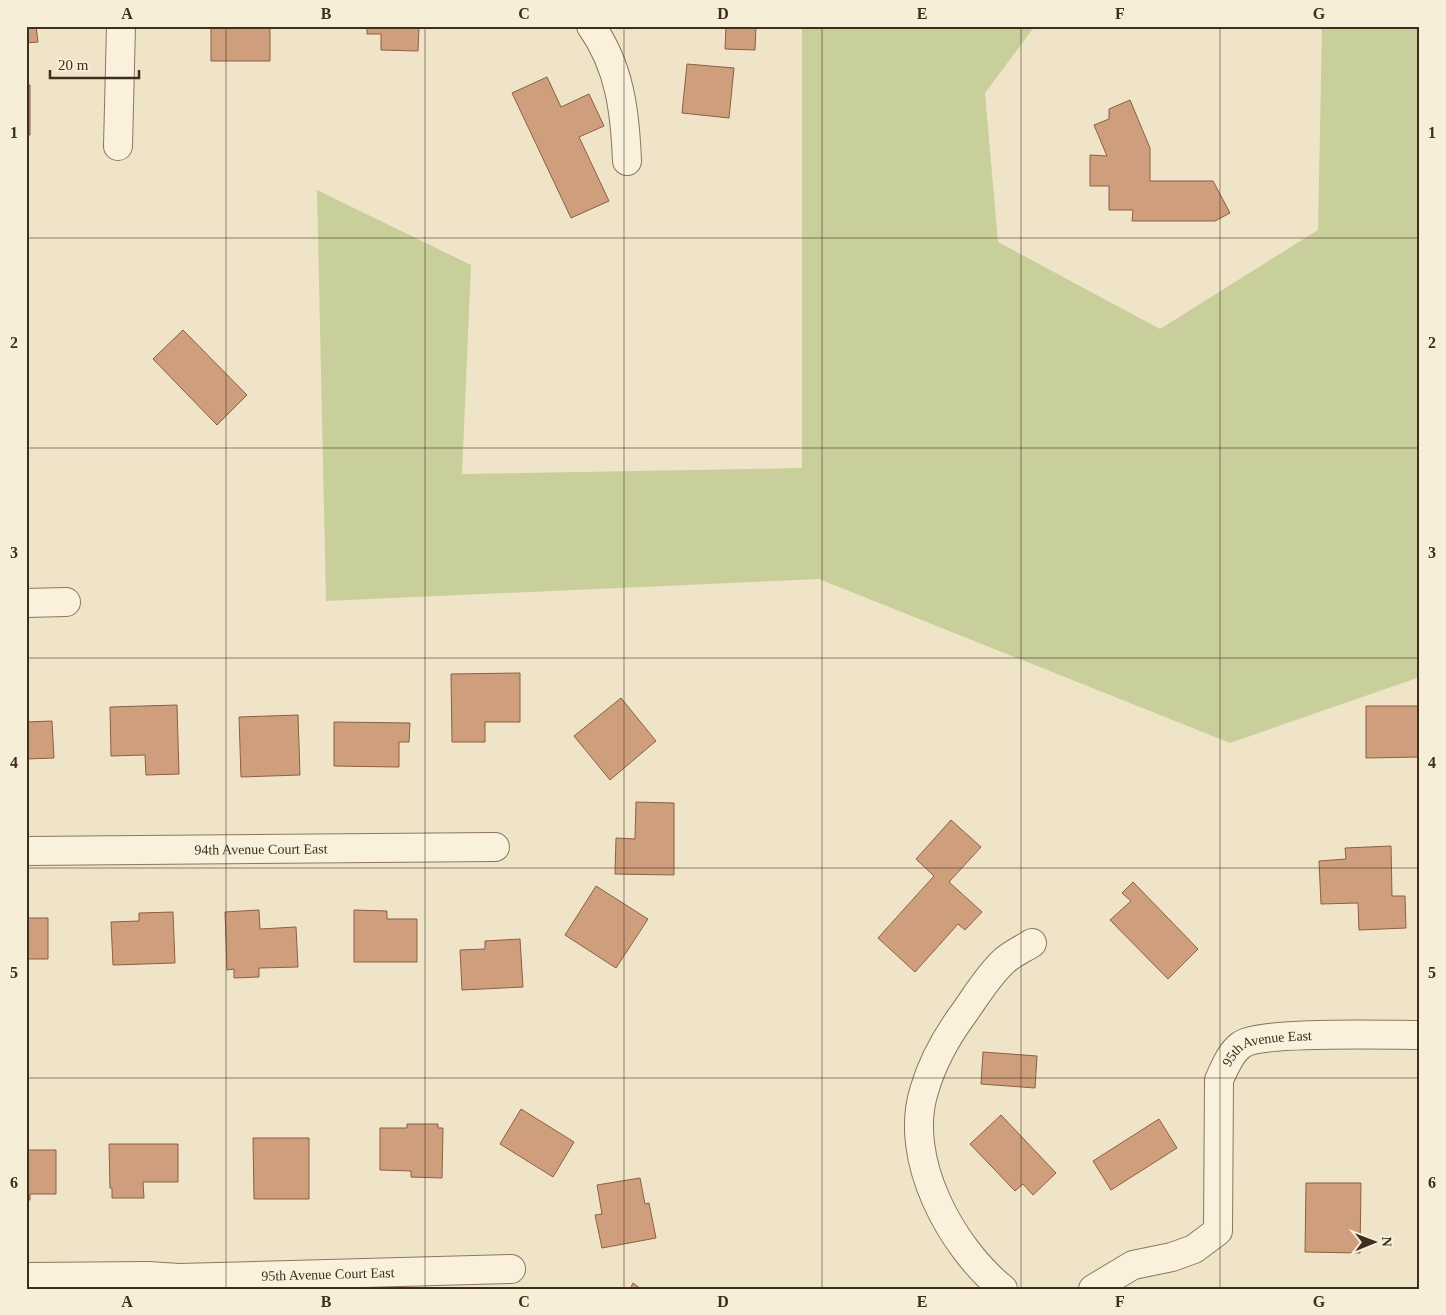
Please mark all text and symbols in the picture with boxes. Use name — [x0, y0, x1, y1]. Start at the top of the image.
text: A — [121, 5, 133, 22]
text: B — [321, 5, 332, 22]
text: C — [518, 5, 530, 22]
text: D — [717, 5, 729, 22]
text: E — [917, 5, 927, 22]
text: F — [1115, 5, 1125, 22]
text: G — [1313, 5, 1326, 22]
scale bar — [50, 48, 139, 80]
text: 20 m — [58, 57, 89, 73]
text: 1 — [10, 124, 18, 141]
text: 1 — [1428, 124, 1436, 141]
text: 2 — [10, 334, 18, 351]
text: 2 — [1428, 334, 1436, 351]
text: 3 — [10, 544, 18, 561]
text: 3 — [1428, 544, 1436, 561]
text: 4 — [10, 754, 18, 771]
text: 4 — [1428, 754, 1436, 771]
street label: 94th Avenue Court East — [194, 841, 328, 857]
text: 5 — [10, 964, 18, 981]
text: 5 — [1428, 964, 1436, 981]
street label: 95th Avenue East — [1219, 1028, 1312, 1069]
text: 6 — [10, 1174, 18, 1191]
text: 6 — [1428, 1174, 1436, 1191]
north arrow — [1348, 1218, 1398, 1268]
text: N — [1379, 1237, 1394, 1247]
street label: 95th Avenue Court East — [261, 1265, 395, 1283]
text: A — [121, 1293, 133, 1310]
text: B — [321, 1293, 332, 1310]
text: C — [518, 1293, 530, 1310]
text: D — [717, 1293, 729, 1310]
text: E — [917, 1293, 927, 1310]
text: F — [1115, 1293, 1125, 1310]
text: G — [1313, 1293, 1326, 1310]

